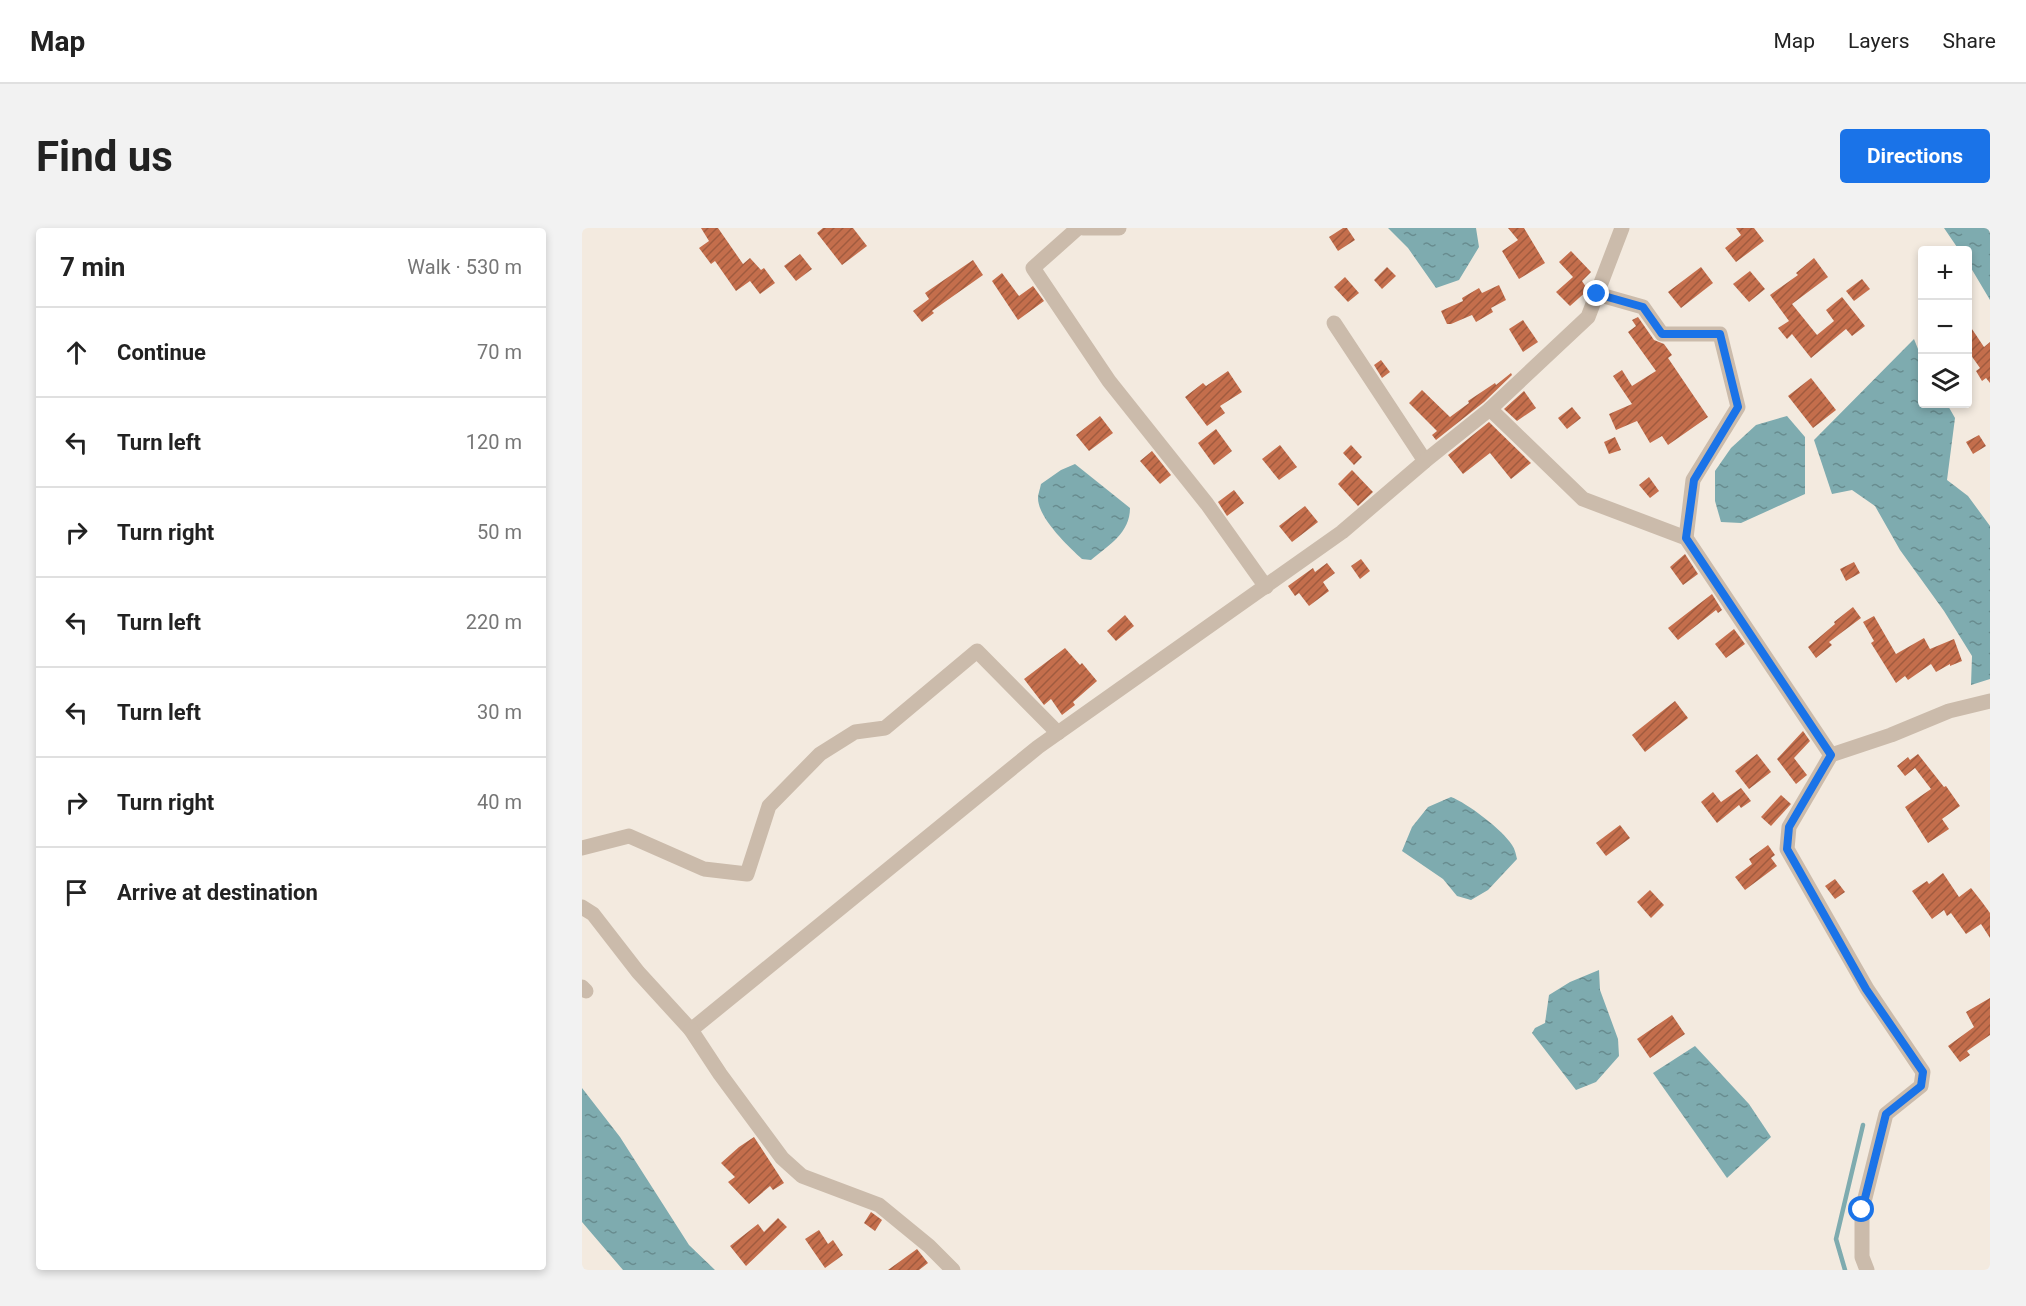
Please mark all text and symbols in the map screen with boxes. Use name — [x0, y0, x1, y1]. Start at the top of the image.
text: Map — [30, 25, 85, 58]
text: Map — [1773, 29, 1815, 53]
text: Layers — [1848, 29, 1909, 53]
text: Share — [1942, 29, 1996, 53]
button: Directions — [1840, 129, 1990, 183]
text: Find us — [36, 132, 173, 181]
map controls — [1918, 246, 1972, 408]
button: + — [1918, 246, 1972, 300]
text: 7 min — [60, 252, 125, 282]
text: Walk · 530 m — [407, 255, 522, 279]
route end — [1583, 280, 1609, 306]
button: − — [1918, 300, 1972, 354]
icon: ahead — [60, 336, 93, 369]
text: Continue — [117, 340, 206, 365]
text: 70 m — [477, 340, 522, 364]
button: layers — [1918, 354, 1972, 408]
icon: left — [60, 426, 93, 459]
text: Turn left — [117, 430, 201, 455]
text: 120 m — [466, 430, 522, 454]
icon: right — [60, 516, 93, 549]
text: Turn right — [117, 520, 214, 545]
text: 50 m — [477, 520, 522, 544]
icon: left — [60, 606, 93, 639]
text: Turn left — [117, 610, 201, 635]
text: 220 m — [466, 610, 522, 634]
icon: left — [60, 696, 93, 729]
text: Turn left — [117, 700, 201, 725]
text: 30 m — [477, 700, 522, 724]
icon: right — [60, 786, 93, 819]
text: Turn right — [117, 790, 214, 815]
text: 40 m — [477, 790, 522, 814]
icon: arrive — [60, 876, 93, 909]
text: Arrive at destination — [117, 880, 318, 905]
route start — [1848, 1196, 1874, 1222]

